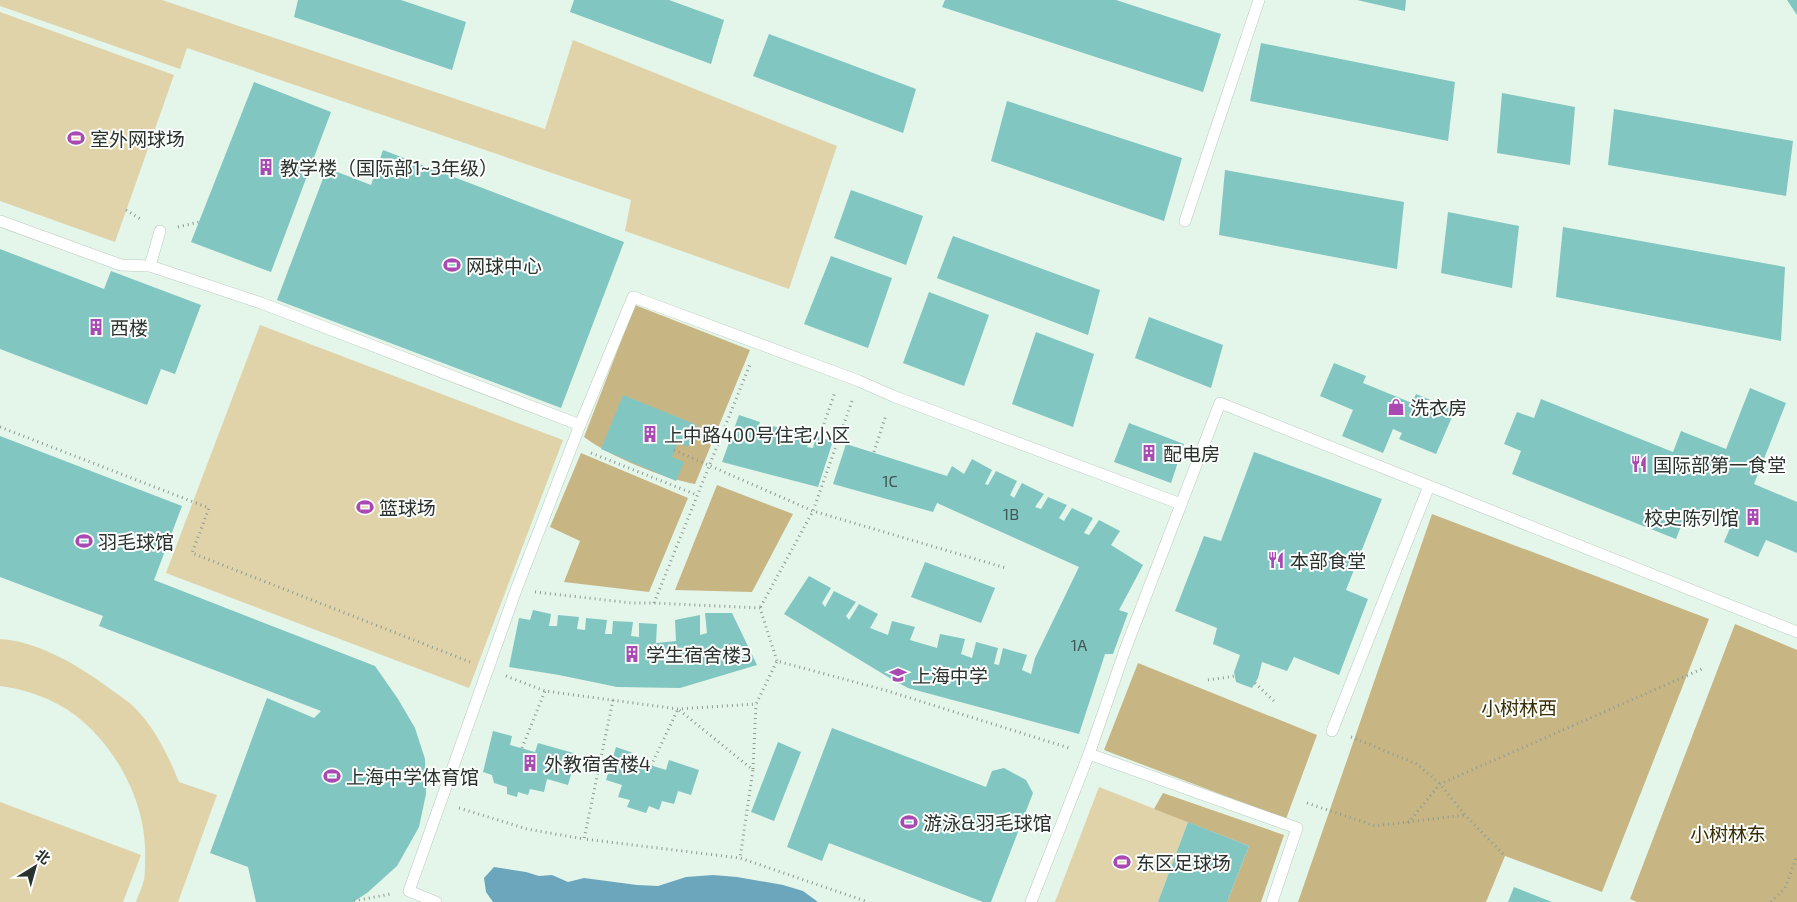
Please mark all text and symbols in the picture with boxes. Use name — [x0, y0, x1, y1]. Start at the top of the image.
place label: 室外网球场 — [90, 127, 185, 150]
sports icon: 室外网球场 — [66, 128, 86, 148]
place label: 教学楼（国际部1~3年级） — [280, 156, 498, 179]
building icon: 教学楼（国际部1~3年级） — [256, 157, 276, 177]
place label: 网球中心 — [466, 254, 542, 277]
sports icon: 网球中心 — [442, 255, 462, 275]
place label: 西楼 — [110, 316, 148, 339]
building icon: 西楼 — [86, 317, 106, 337]
place label: 洗衣房 — [1410, 396, 1467, 419]
shop icon: 洗衣房 — [1386, 397, 1406, 417]
place label: 上中路400号住宅小区 — [664, 423, 851, 446]
building icon: 上中路400号住宅小区 — [640, 424, 660, 444]
place label: 配电房 — [1163, 442, 1220, 465]
building icon: 配电房 — [1139, 443, 1159, 463]
place label: 国际部第一食堂 — [1653, 453, 1786, 476]
restaurant icon: 国际部第一食堂 — [1629, 454, 1649, 474]
house number: 1C — [882, 471, 898, 490]
place label: 篮球场 — [379, 496, 436, 519]
sports icon: 篮球场 — [355, 497, 375, 517]
house number: 1B — [1003, 504, 1019, 523]
place label: 校史陈列馆 — [1644, 506, 1739, 529]
building icon: 校史陈列馆 — [1743, 507, 1763, 527]
place label: 羽毛球馆 — [98, 530, 174, 553]
sports icon: 羽毛球馆 — [74, 531, 94, 551]
place label: 本部食堂 — [1290, 549, 1366, 572]
restaurant icon: 本部食堂 — [1266, 550, 1286, 570]
house number: 1A — [1071, 635, 1087, 654]
place label: 学生宿舍楼3 — [646, 643, 752, 666]
building icon: 学生宿舍楼3 — [622, 644, 642, 664]
place label: 上海中学 — [912, 664, 988, 687]
school or university icon: 上海中学 — [888, 665, 908, 685]
park label: 小树林西 — [1481, 696, 1557, 719]
place label: 外教宿舍楼4 — [544, 752, 651, 775]
building icon: 外教宿舍楼4 — [520, 753, 540, 773]
place label: 上海中学体育馆 — [346, 765, 479, 788]
sports icon: 上海中学体育馆 — [322, 766, 342, 786]
place label: 游泳&羽毛球馆 — [923, 811, 1052, 834]
sports icon: 游泳&羽毛球馆 — [899, 812, 919, 832]
park label: 小树林东 — [1690, 822, 1766, 845]
north arrow — [10, 842, 60, 892]
text: 北 — [32, 845, 54, 867]
place label: 东区足球场 — [1136, 851, 1231, 874]
sports icon: 东区足球场 — [1112, 852, 1132, 872]

